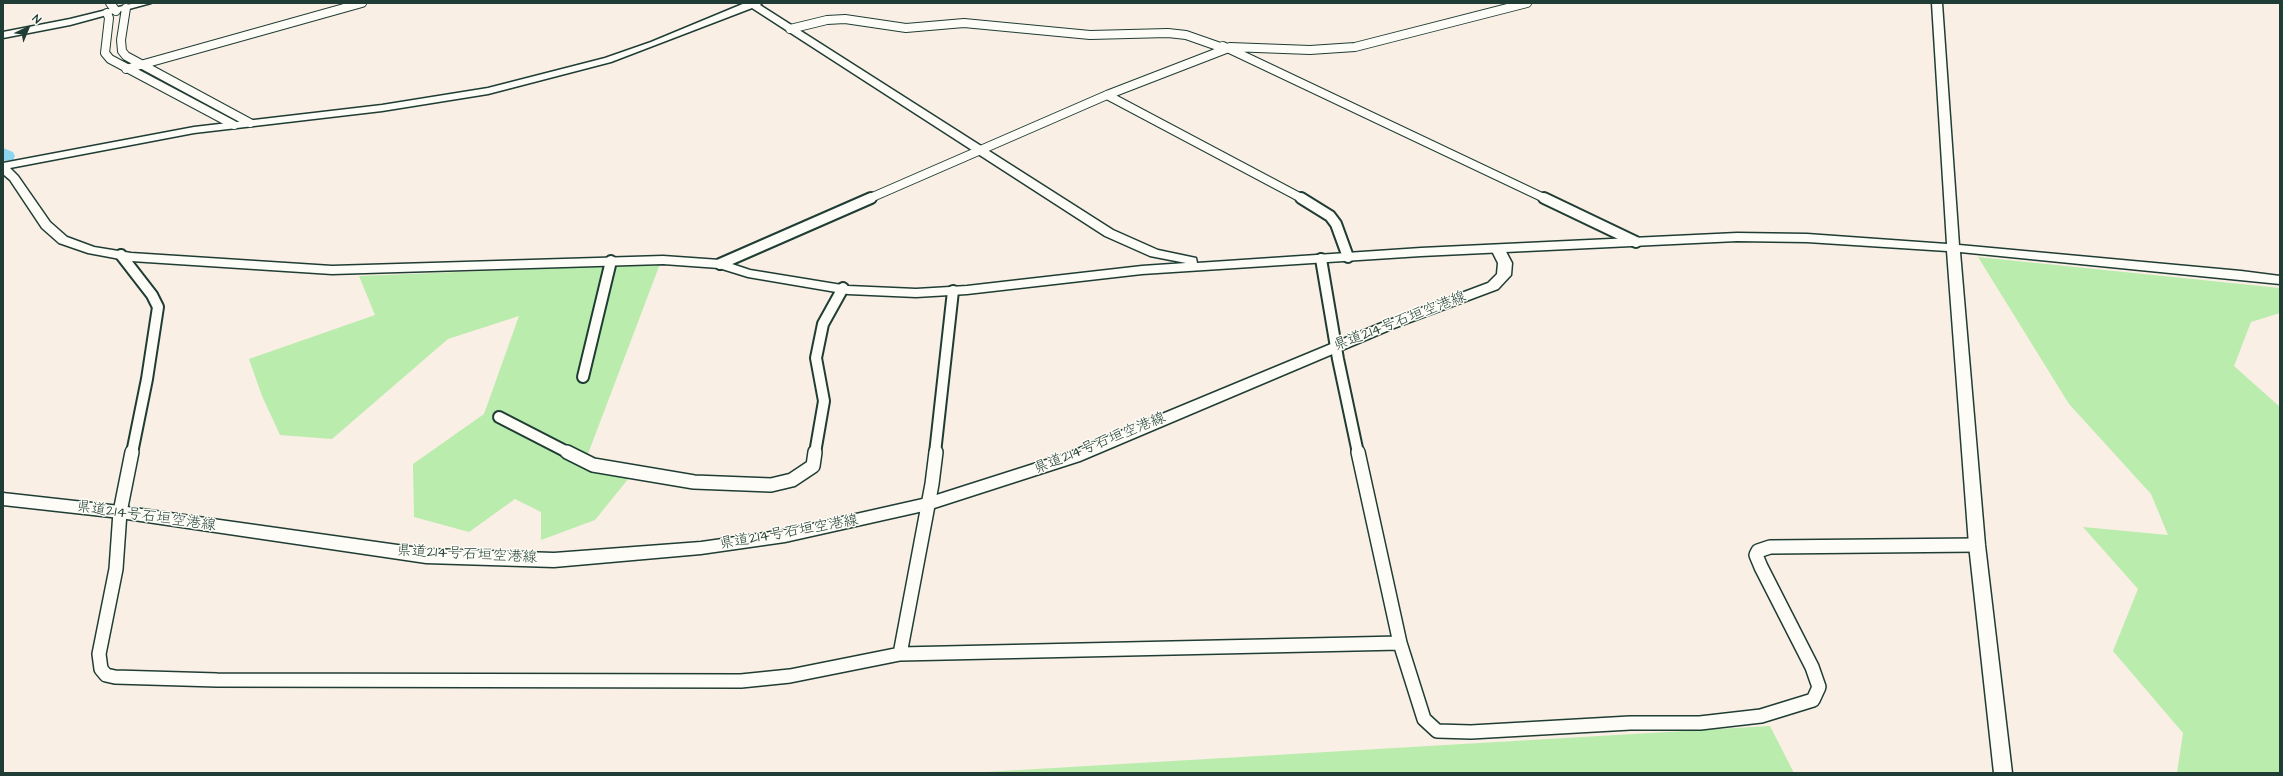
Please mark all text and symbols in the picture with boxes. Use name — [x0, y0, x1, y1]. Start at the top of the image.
north arrow — [8, 8, 48, 48]
text: N — [29, 11, 44, 27]
street label: 県道214号石垣空港線 — [1331, 288, 1469, 356]
street label: 県道214号石垣空港線 — [1031, 409, 1169, 479]
street label: 県道214号石垣空港線 — [75, 498, 217, 536]
street label: 県道214号石垣空港線 — [718, 512, 860, 554]
street label: 県道214号石垣空港線 — [396, 542, 538, 568]

